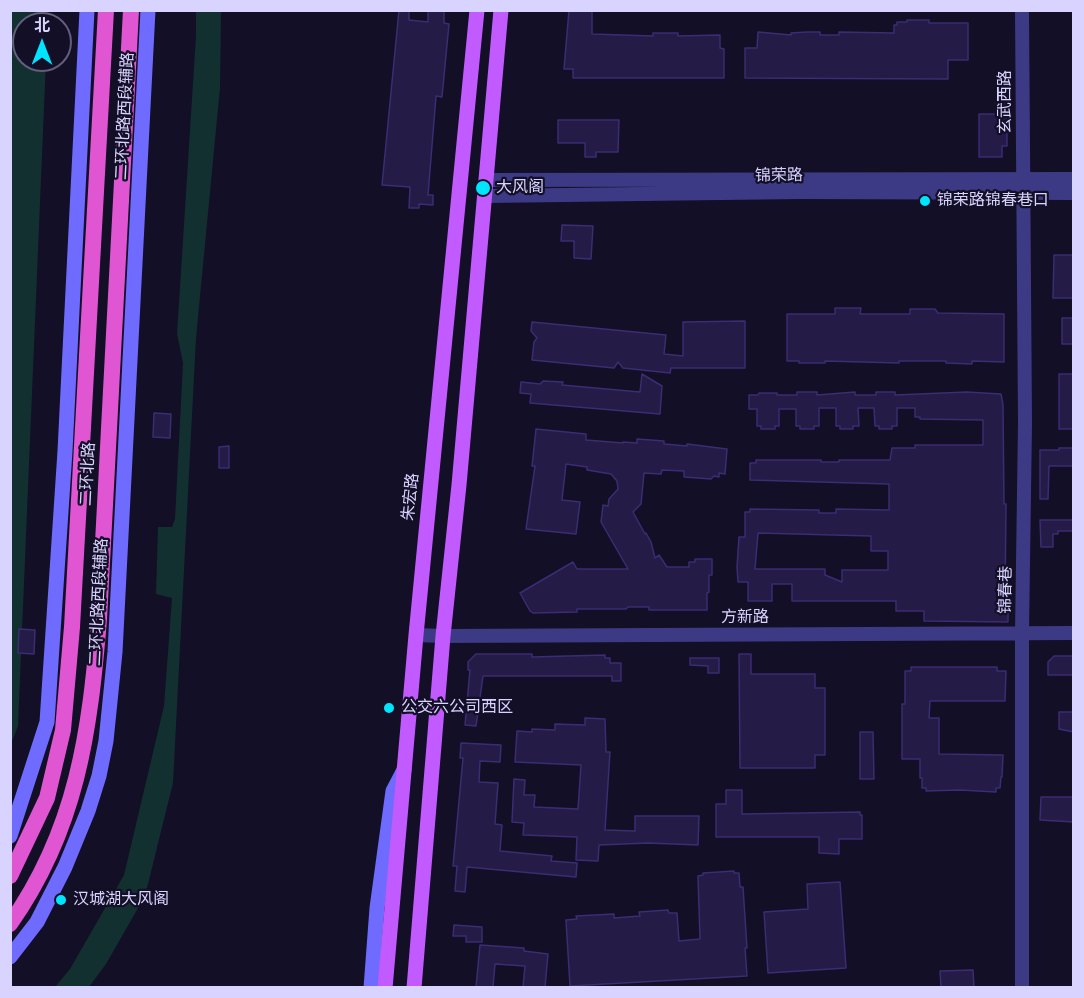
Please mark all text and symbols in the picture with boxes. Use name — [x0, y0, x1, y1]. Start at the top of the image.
north arrow — [12, 12, 72, 72]
text: 北 — [34, 17, 50, 34]
street label: 二环北路西段辅路 — [112, 52, 138, 180]
street label: 玄武西路 — [996, 70, 1016, 134]
street label: 锦荣路 — [755, 166, 803, 186]
place label: 大风阁 — [496, 178, 544, 198]
marker: 大风阁 — [474, 179, 492, 197]
place label: 锦荣路锦春巷口 — [937, 191, 1049, 211]
marker: 锦荣路锦春巷口 — [918, 194, 932, 208]
street label: 二环北路 — [77, 442, 99, 506]
street label: 朱宏路 — [399, 472, 423, 522]
street label: 二环北路西段辅路 — [86, 538, 112, 666]
street label: 锦春巷 — [996, 566, 1016, 614]
street label: 方新路 — [721, 608, 769, 628]
place label: 公交六公司西区 — [401, 698, 513, 718]
marker: 公交六公司西区 — [382, 701, 396, 715]
place label: 汉城湖大风阁 — [73, 890, 169, 910]
marker: 汉城湖大风阁 — [54, 893, 68, 907]

